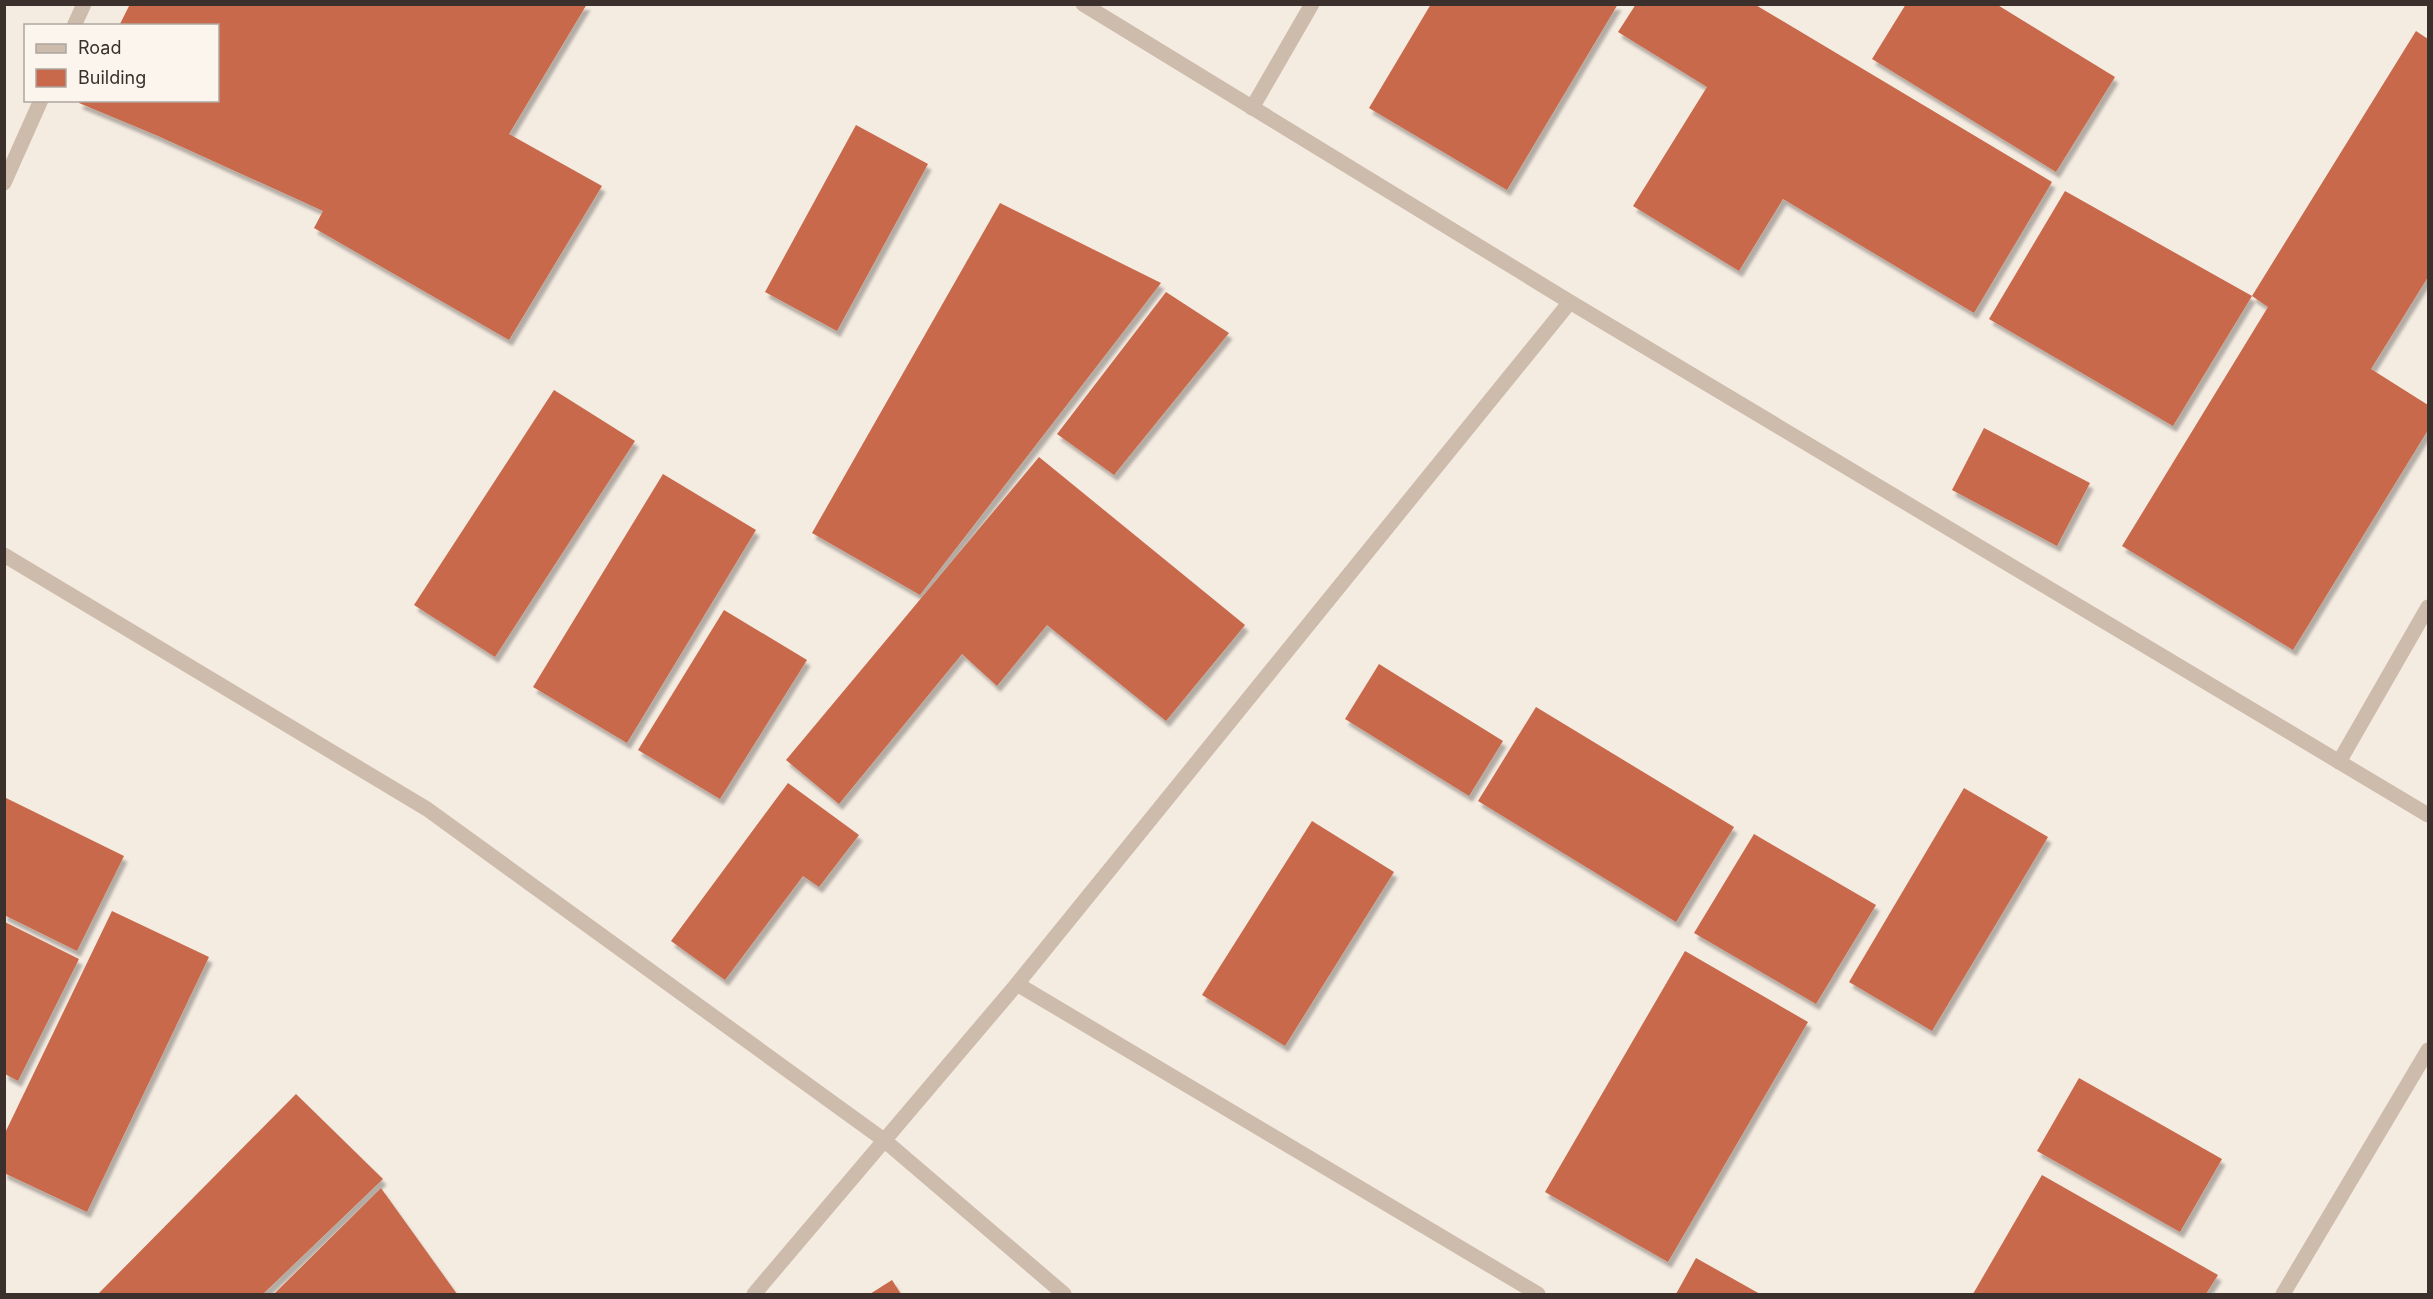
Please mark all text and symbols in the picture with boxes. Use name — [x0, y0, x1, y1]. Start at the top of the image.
legend — [24, 24, 219, 102]
text: Road — [78, 37, 121, 58]
text: Building — [78, 67, 146, 88]

